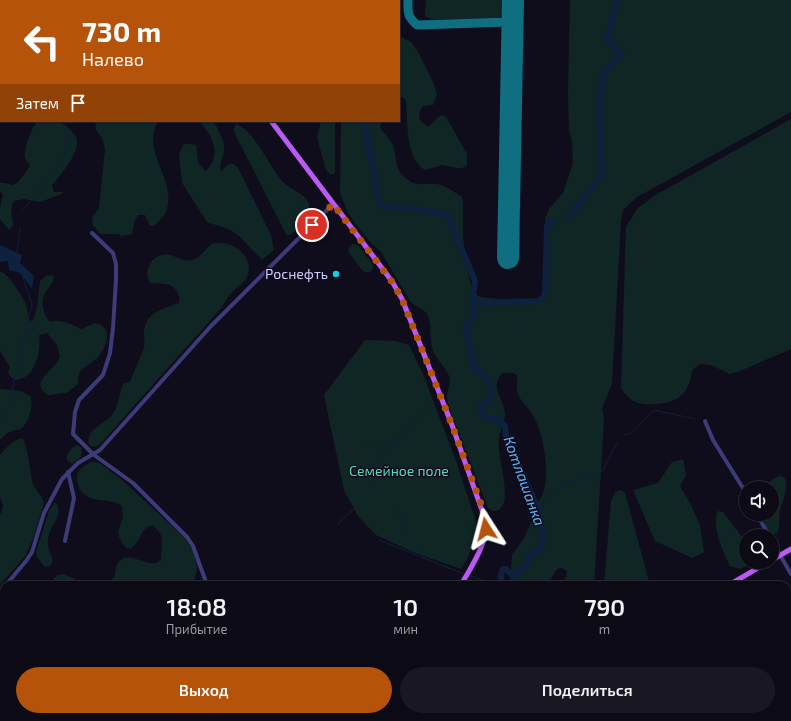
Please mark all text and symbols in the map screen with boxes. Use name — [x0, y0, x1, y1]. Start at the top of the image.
text: 730 m — [82, 14, 161, 48]
icon: left — [16, 16, 68, 68]
text: Налево — [82, 48, 144, 70]
icon: arrive — [67, 92, 89, 114]
text: Затем — [16, 94, 59, 112]
pin — [295, 208, 329, 242]
icon: arrive — [301, 214, 323, 236]
place label: Роснефть — [265, 265, 328, 282]
marker: Роснефть — [331, 269, 341, 279]
water label: Котлашанка — [500, 433, 550, 528]
park label: Семейное поле — [349, 462, 449, 479]
map controls — [739, 481, 779, 569]
button: sound — [739, 481, 779, 521]
position arrow — [465, 508, 507, 550]
button: search — [739, 529, 779, 569]
text: 18:08 — [166, 592, 227, 621]
text: 10 — [393, 592, 418, 621]
text: 790 — [584, 592, 625, 621]
text: Прибытие — [166, 621, 228, 637]
text: мин — [393, 621, 418, 637]
text: m — [599, 621, 610, 637]
button: Выход — [16, 667, 392, 713]
button: Поделиться — [400, 667, 775, 713]

